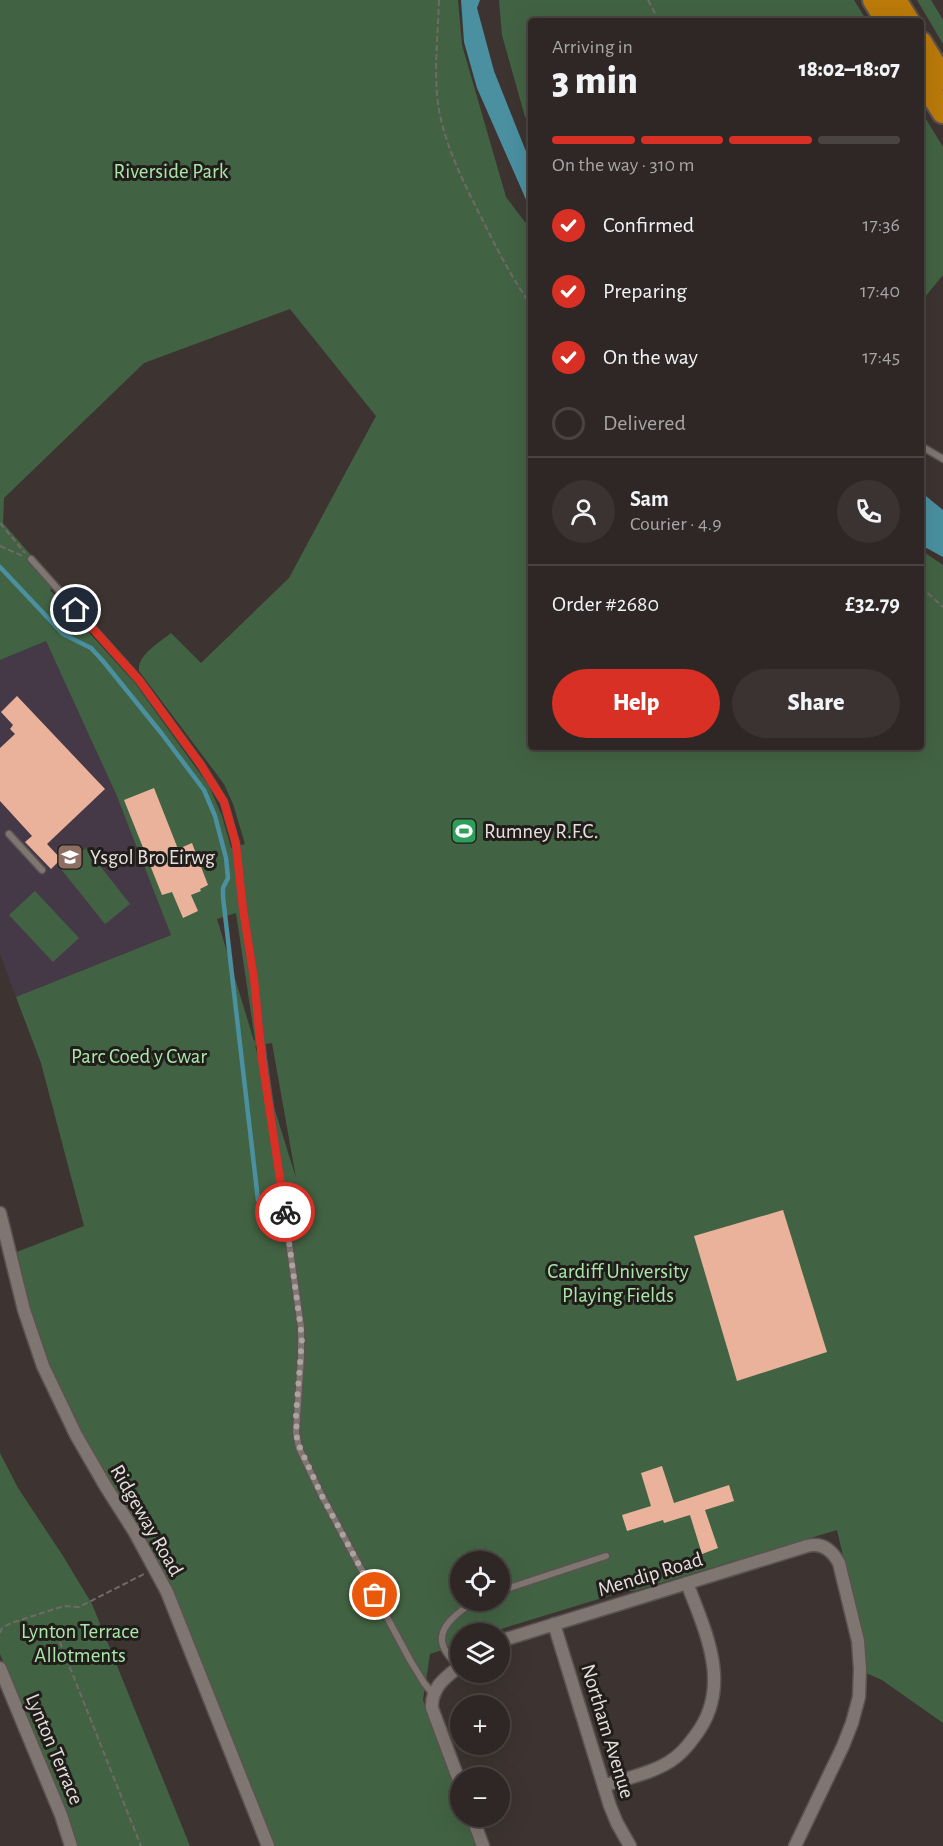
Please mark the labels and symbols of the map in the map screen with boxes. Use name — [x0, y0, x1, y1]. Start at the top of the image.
park label: Riverside Park — [114, 161, 229, 182]
pin — [50, 584, 101, 635]
sports icon: Rumney R.F.C. — [449, 816, 479, 846]
place label: Rumney R.F.C. — [484, 821, 598, 842]
school or university icon: Ysgol Bro Eirwg — [55, 842, 85, 872]
place label: Ysgol Bro Eirwg — [90, 847, 216, 868]
park label: Parc Coed y Cwar — [71, 1046, 207, 1067]
courier — [255, 1182, 315, 1242]
park label: Cardiff University Playing Fields — [547, 1261, 689, 1306]
street label: Ridgeway Road — [106, 1461, 187, 1580]
street label: Mendip Road — [595, 1549, 705, 1600]
pin — [349, 1569, 400, 1620]
park label: Lynton Terrace Allotments — [21, 1621, 139, 1666]
street label: Northam Avenue — [577, 1661, 638, 1801]
street label: Lynton Terrace — [22, 1691, 87, 1808]

